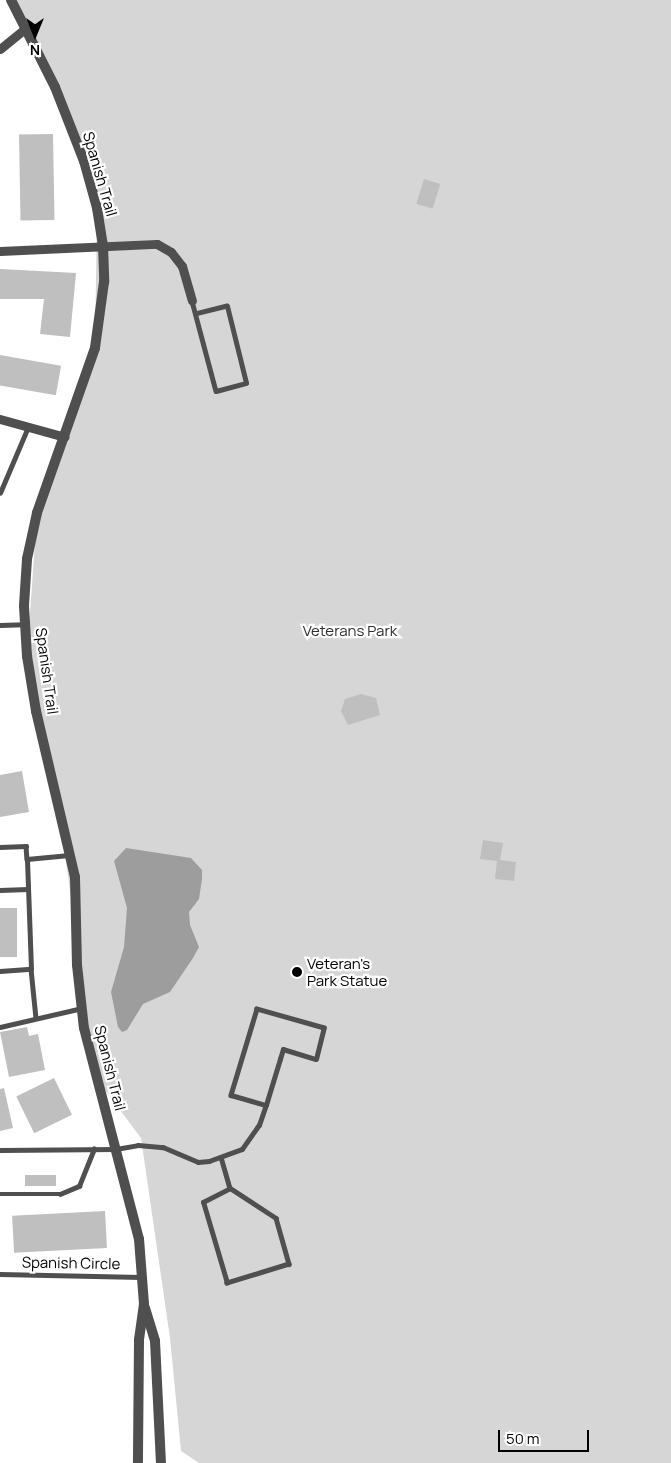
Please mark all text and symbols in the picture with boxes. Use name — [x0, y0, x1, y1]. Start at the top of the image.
north arrow — [10, 10, 60, 60]
text: N — [30, 41, 40, 60]
street label: Spanish Trail — [79, 130, 121, 218]
park label: Veterans Park — [303, 622, 397, 640]
street label: Spanish Trail — [32, 627, 62, 715]
place label: Veteran's Park Statue — [307, 954, 387, 989]
marker: Veteran's Park Statue — [291, 966, 303, 978]
street label: Spanish Trail — [91, 1023, 129, 1113]
street label: Spanish Circle — [22, 1253, 120, 1273]
scale bar — [501, 1420, 592, 1452]
text: 50 m — [506, 1428, 540, 1449]

